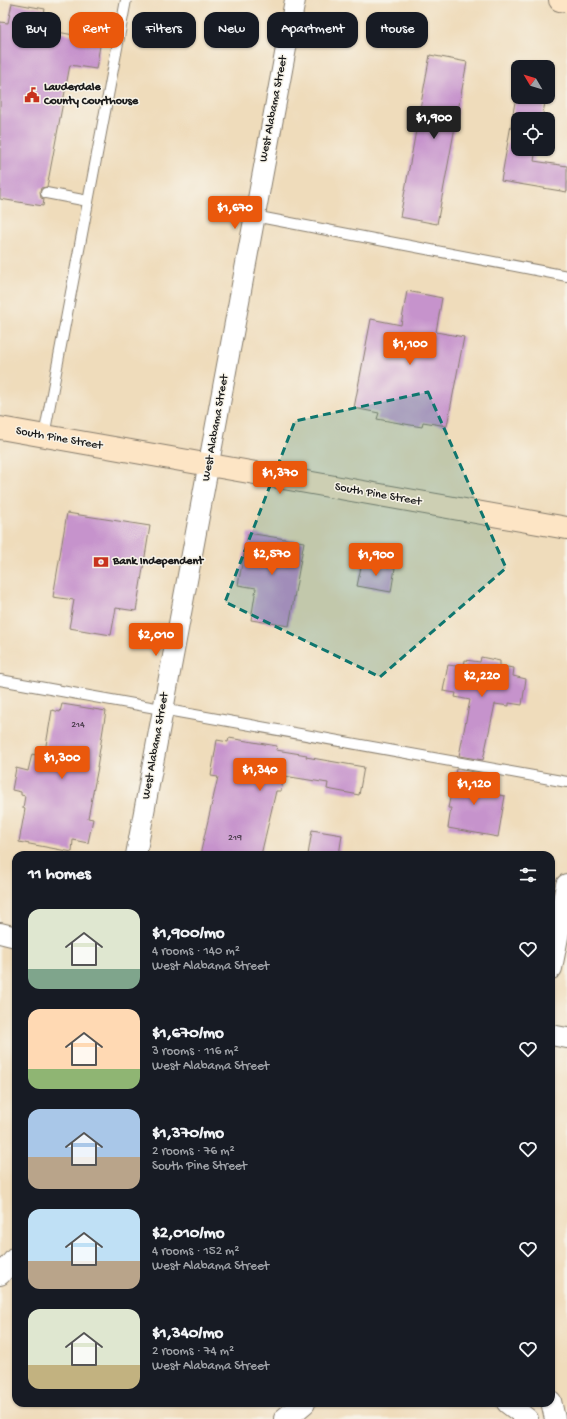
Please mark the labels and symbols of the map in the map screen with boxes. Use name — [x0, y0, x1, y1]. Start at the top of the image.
street label: West Alabama Street — [257, 54, 291, 163]
north arrow — [511, 60, 555, 104]
place label: Lauderdale County Courthouse — [43, 81, 139, 109]
public building icon: Lauderdale County Courthouse — [23, 86, 41, 104]
pin: $1,900 — [401, 106, 467, 140]
pin: $1,670 — [202, 196, 268, 230]
pin: $1,100 — [377, 332, 443, 366]
street label: West Alabama Street — [200, 373, 232, 482]
street label: South Pine Street — [15, 425, 104, 454]
pin: $1,370 — [247, 461, 313, 495]
street label: South Pine Street — [334, 481, 423, 510]
pin: $2,570 — [239, 542, 305, 576]
pin: $1,900 — [343, 543, 409, 577]
bank icon: Bank Independent — [92, 553, 110, 571]
place label: Bank Independent — [112, 555, 204, 569]
pin: $2,010 — [123, 623, 189, 657]
pin: $2,220 — [449, 664, 515, 698]
street label: West Alabama Street — [140, 691, 172, 800]
house number: 214 — [71, 719, 85, 731]
pin: $1,300 — [29, 746, 95, 780]
pin: $1,340 — [227, 758, 293, 792]
pin: $1,120 — [441, 772, 507, 806]
house number: 219 — [228, 832, 242, 844]

